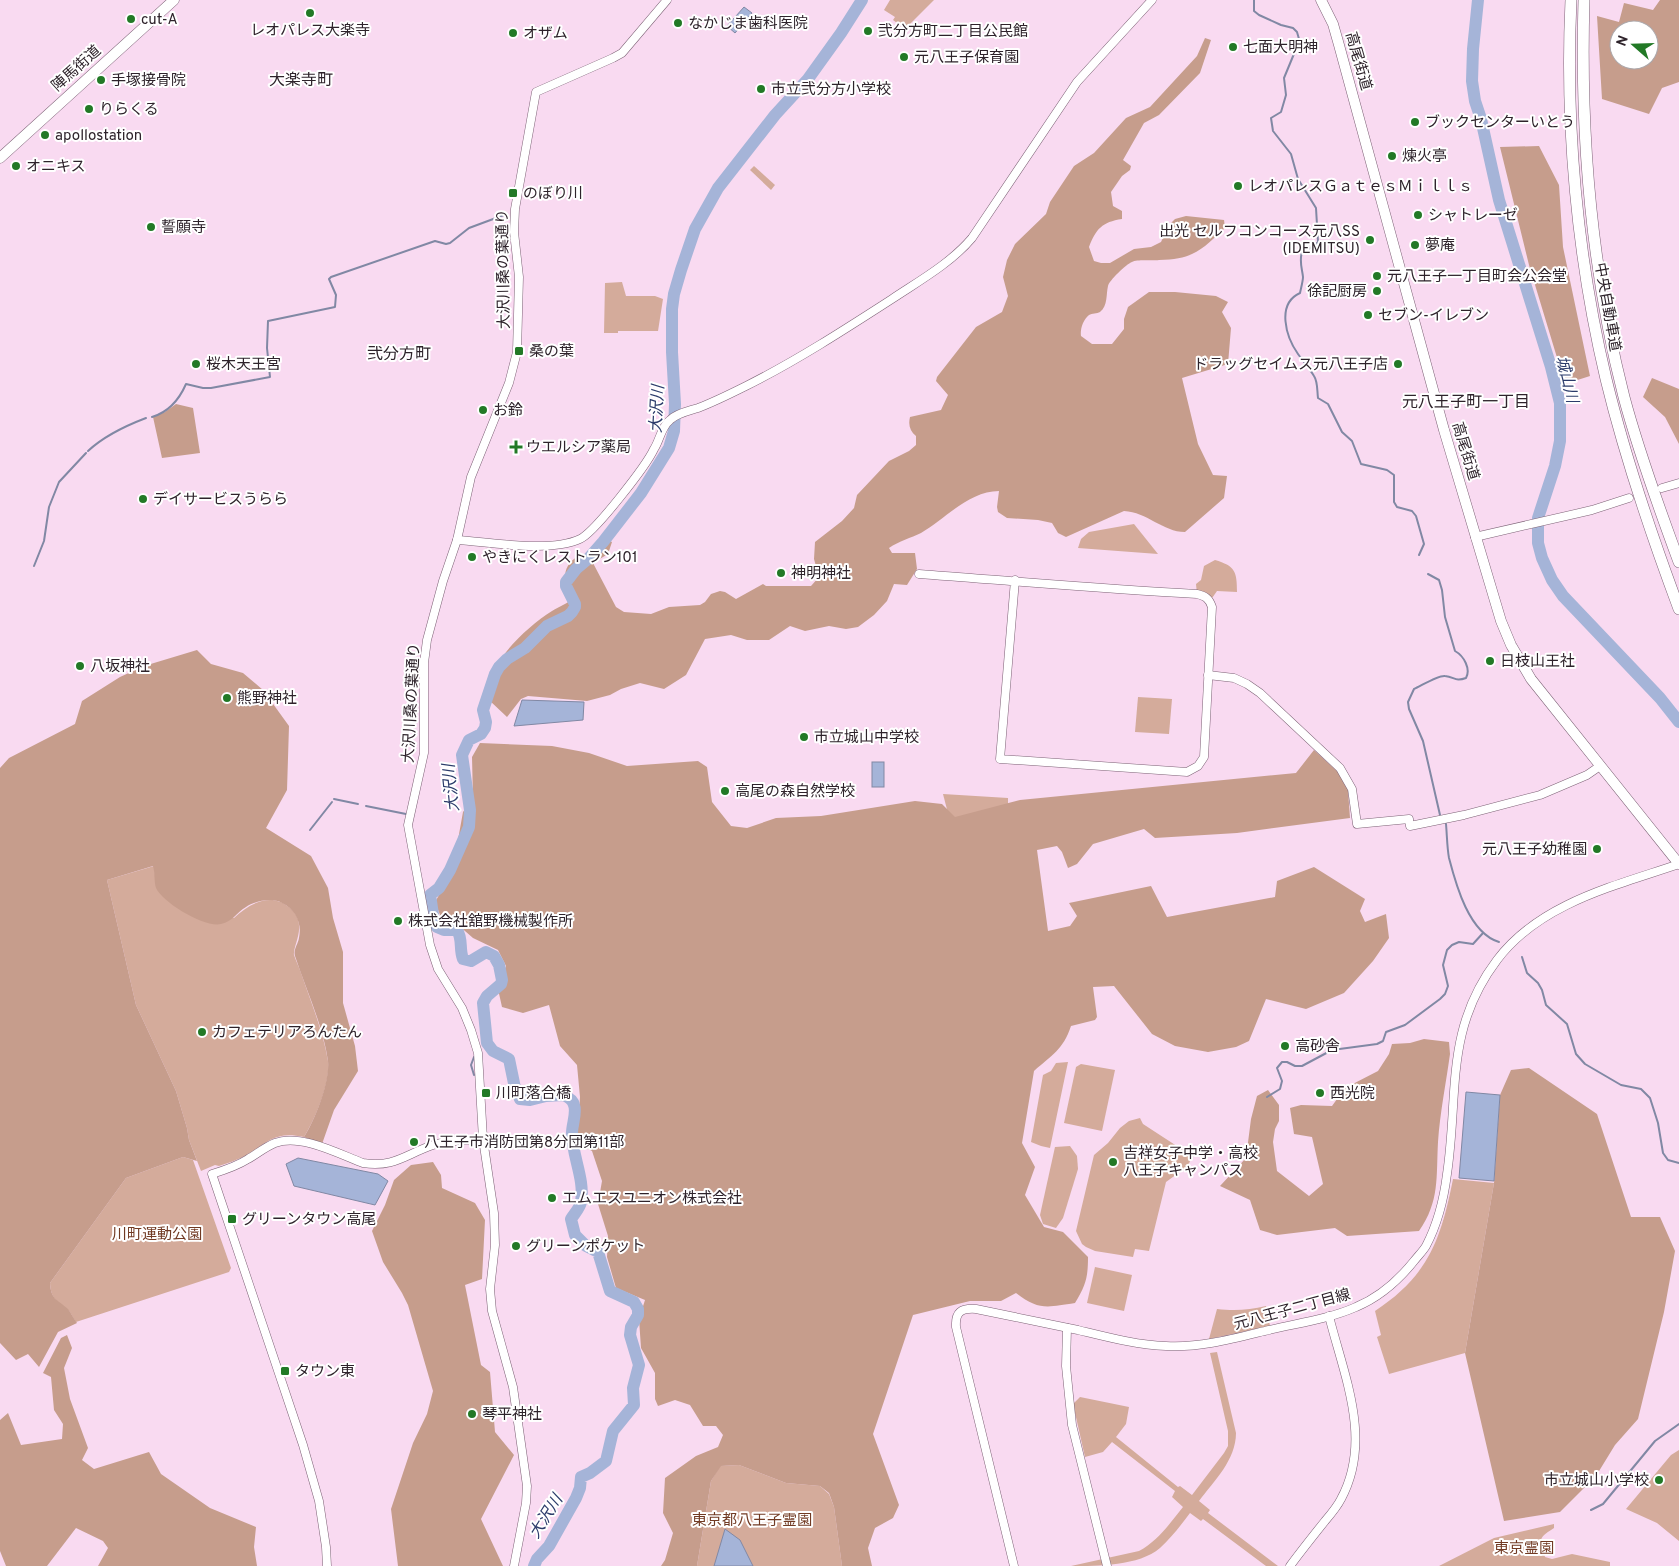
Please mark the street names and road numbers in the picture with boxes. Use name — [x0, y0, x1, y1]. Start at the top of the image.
street label: 高尾街道 — [1340, 30, 1375, 93]
street label: 陣馬街道 — [48, 42, 106, 96]
street label: 大沢川桑の葉通り — [494, 209, 515, 329]
street label: 中央自動車道 — [1589, 261, 1624, 353]
street label: 高尾街道 — [1447, 420, 1482, 483]
street label: 大沢川桑の葉通り — [400, 643, 425, 764]
street label: 元八王子二丁目線 — [1232, 1286, 1353, 1335]

